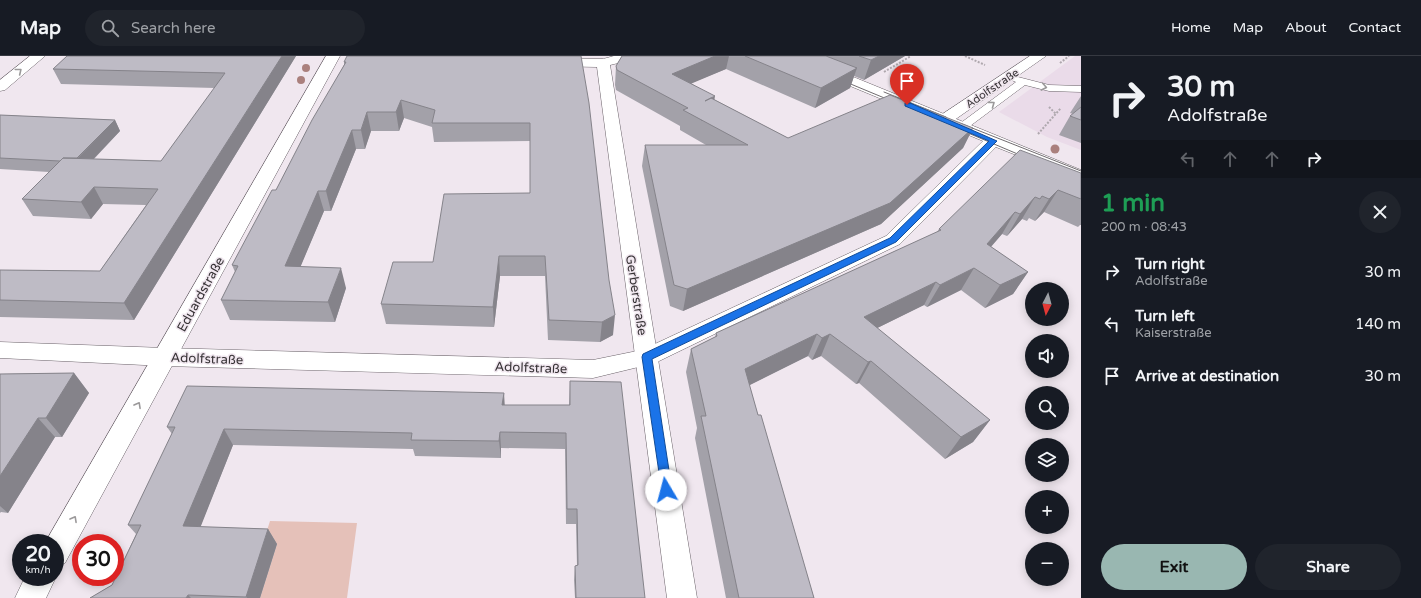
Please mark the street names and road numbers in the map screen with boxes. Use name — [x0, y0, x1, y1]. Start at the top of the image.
street label: Adolfstraße — [963, 66, 1021, 111]
street label: Eduardstraße — [174, 254, 228, 335]
street label: Gerberstraße — [622, 254, 650, 337]
street label: Adolfstraße — [170, 350, 244, 368]
street label: Adolfstraße — [494, 359, 568, 377]

